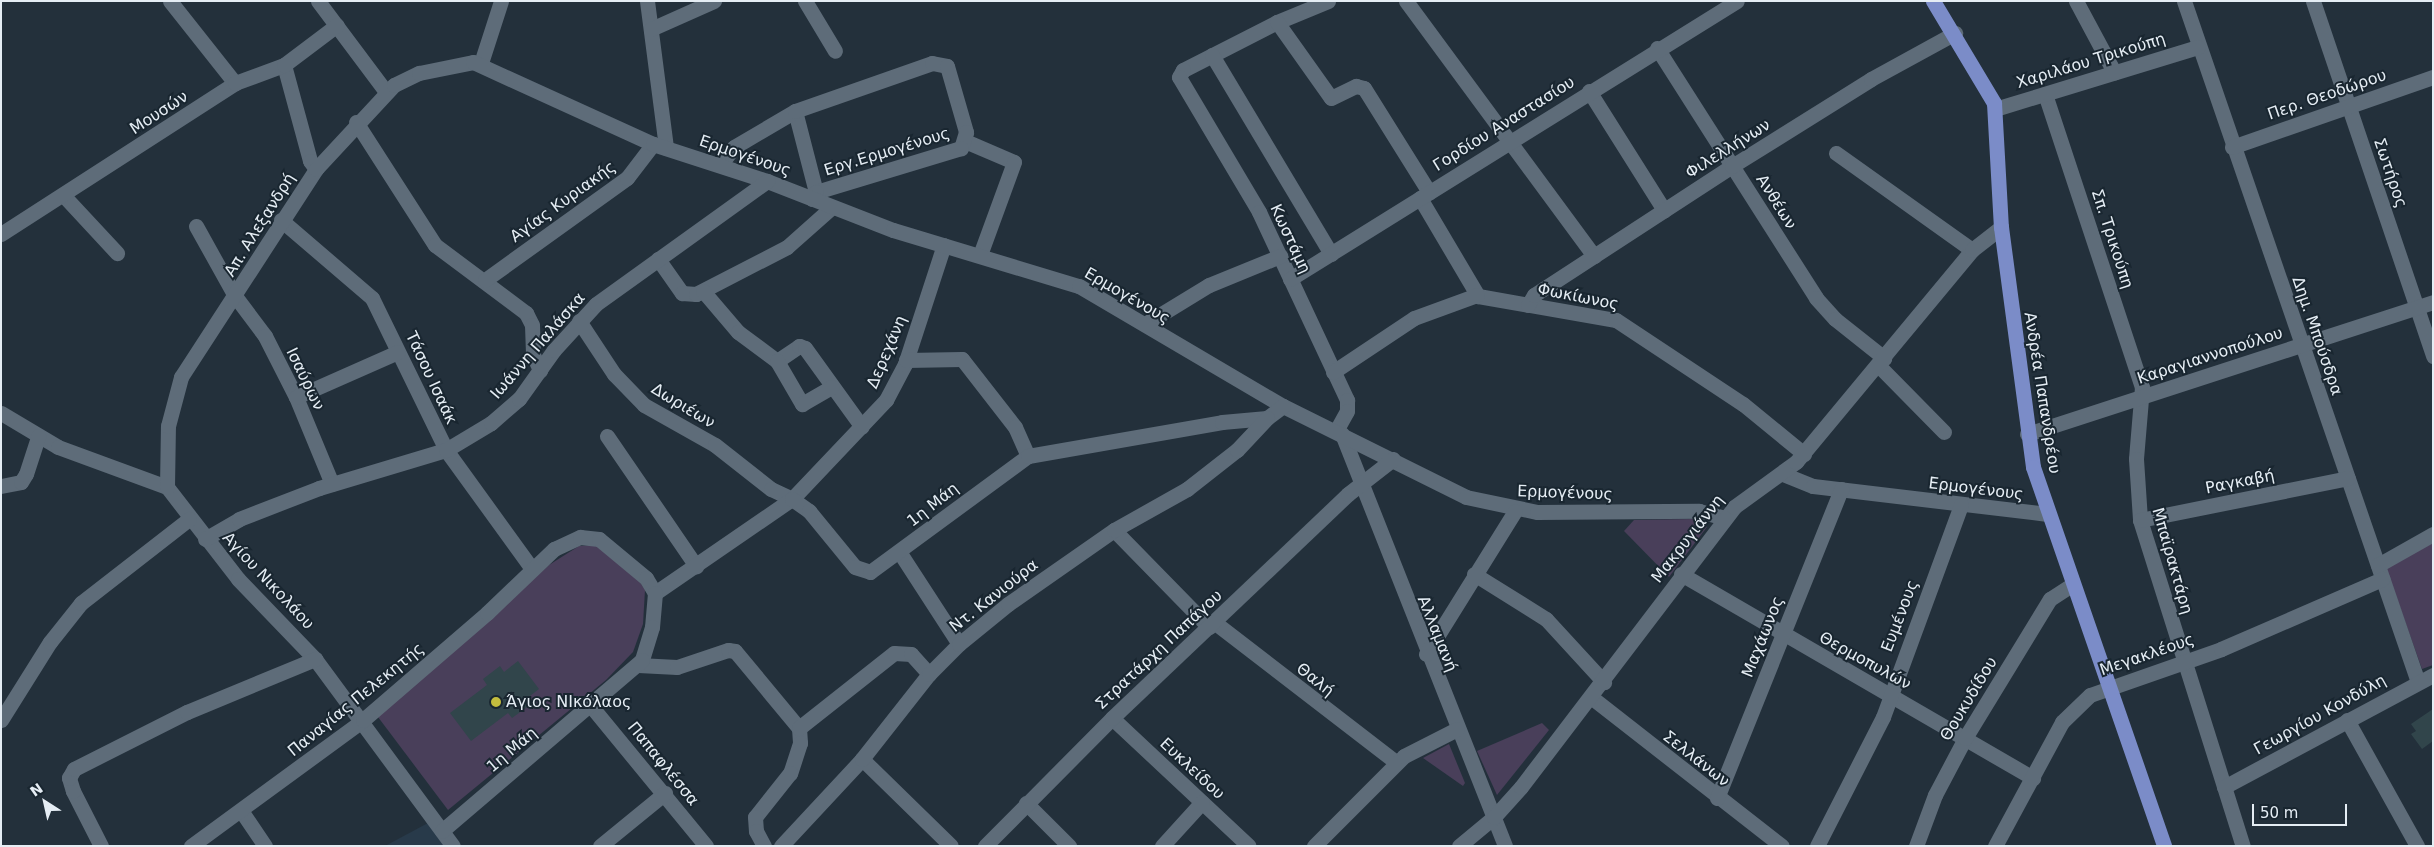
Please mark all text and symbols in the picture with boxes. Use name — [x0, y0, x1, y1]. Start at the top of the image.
street label: Χαριλάου Τρικούπη — [2014, 29, 2168, 93]
street label: Περ. Θεοδώρου — [2265, 66, 2389, 124]
street label: Γορδίου Αναστασίου — [1430, 73, 1578, 175]
street label: Μουσών — [126, 87, 192, 139]
street label: Φιλελλήνων — [1682, 115, 1774, 183]
street label: Εργ.Ερμογένους — [822, 124, 952, 180]
street label: Ερμογένους — [697, 131, 793, 181]
street label: Σωτήρος — [2369, 136, 2411, 210]
street label: Αγίας Κυριακής — [507, 157, 619, 247]
street label: Απ. Αλεξανδρή — [221, 170, 299, 280]
street label: Ανθέων — [1752, 171, 1800, 233]
street label: Σπ. Τρικούπη — [2087, 187, 2137, 291]
street label: Κωστάμη — [1266, 201, 1314, 277]
street label: Ερμογένους — [1081, 264, 1173, 328]
street label: Δημ. Μπούσδρα — [2288, 274, 2346, 398]
street label: Φωκίωνος — [1536, 280, 1620, 314]
street label: Ιωάννη Παλάσκα — [487, 289, 589, 403]
street label: Ανδρέα Παπανδρέου — [2020, 311, 2064, 475]
street label: Δερεχάνη — [863, 313, 911, 391]
street label: Καραγιαννοπούλου — [2135, 323, 2285, 389]
street label: Τάσου Ισαάκ — [401, 329, 461, 427]
street label: Ισαύρων — [282, 345, 328, 413]
street label: Δωριέων — [648, 380, 718, 432]
street label: Ραγκαβή — [2204, 466, 2276, 498]
street label: Ερμογένους — [1927, 474, 2025, 504]
street label: 1η Μάη — [903, 479, 963, 531]
street label: Ερμογένους — [1517, 482, 1613, 504]
street label: Μακρυγιάννη — [1648, 491, 1728, 587]
street label: Μπαϊρακτάρη — [2148, 505, 2196, 617]
street label: Αγίου Νικολάου — [218, 529, 318, 633]
street label: Ντ. Κανιούρα — [946, 556, 1042, 636]
street label: Ευμένους — [1877, 577, 1923, 655]
street label: Στρατάρχη Παπάγου — [1092, 586, 1226, 714]
street label: Αλλαμανή — [1413, 593, 1461, 675]
street label: Μαχάωνος — [1738, 594, 1788, 680]
street label: Θερμοπυλών — [1816, 628, 1914, 694]
street label: Μεγακλέους — [2097, 630, 2197, 680]
street label: Παναγίας Πελεκητής — [284, 639, 428, 761]
street label: Θουκυδίδου — [1936, 654, 2002, 744]
street label: Θαλή — [1292, 659, 1338, 701]
street label: Γεωργίου Κονδύλη — [2251, 671, 2389, 759]
place label: Άγιος ΝΙκόλαος — [506, 692, 631, 712]
marker: Άγιος ΝΙκόλαος — [490, 696, 502, 708]
street label: Παπαφλέσσα — [623, 718, 703, 810]
street label: 1η Μάη — [483, 723, 541, 777]
street label: Σελλάνων — [1659, 727, 1733, 791]
street label: Ευκλείδου — [1156, 734, 1228, 804]
north arrow — [20, 777, 70, 827]
text: N — [27, 780, 46, 800]
scale bar — [2254, 794, 2349, 826]
text: 50 m — [2260, 804, 2298, 822]

